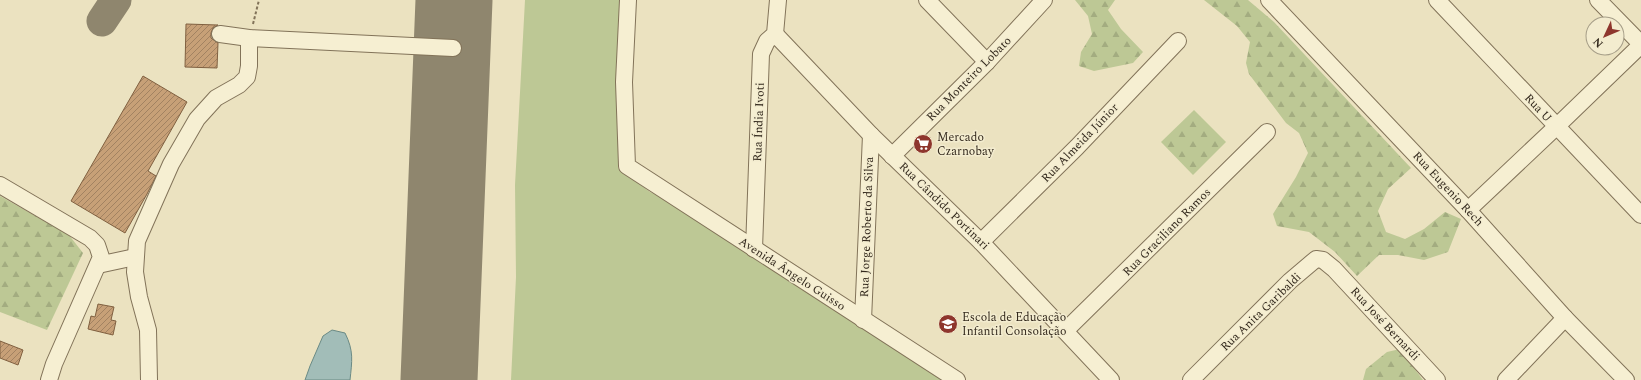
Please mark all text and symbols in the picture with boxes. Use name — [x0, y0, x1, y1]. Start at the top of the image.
north arrow — [1585, 16, 1625, 56]
street label: Rua Monteiro Lobato — [922, 32, 1016, 126]
text: N — [1589, 33, 1607, 52]
street label: Rua Índia Ivoti — [748, 82, 770, 162]
street label: Rua U — [1520, 89, 1556, 127]
street label: Rua Almeida Júnior — [1037, 99, 1123, 187]
place label: Mercado Czarnobay — [937, 128, 995, 161]
supermarket icon: Mercado Czarnobay — [912, 133, 934, 155]
street label: Rua Eugenio Rech — [1408, 147, 1488, 231]
street label: Rua Jorge Roberto da Silva — [855, 156, 879, 298]
street label: Rua Cândido Portinari — [894, 158, 994, 255]
street label: Rua Graciliano Ramos — [1118, 183, 1216, 281]
street label: Avenida Ângelo Guisso — [735, 232, 849, 316]
street label: Rua Anita Garibaldi — [1216, 268, 1306, 356]
street label: Rua José Bernardi — [1346, 283, 1425, 365]
place label: Escola de Educação Infantil Consolação — [962, 308, 1066, 341]
school or university icon: Escola de Educação Infantil Consolação — [937, 313, 959, 335]

